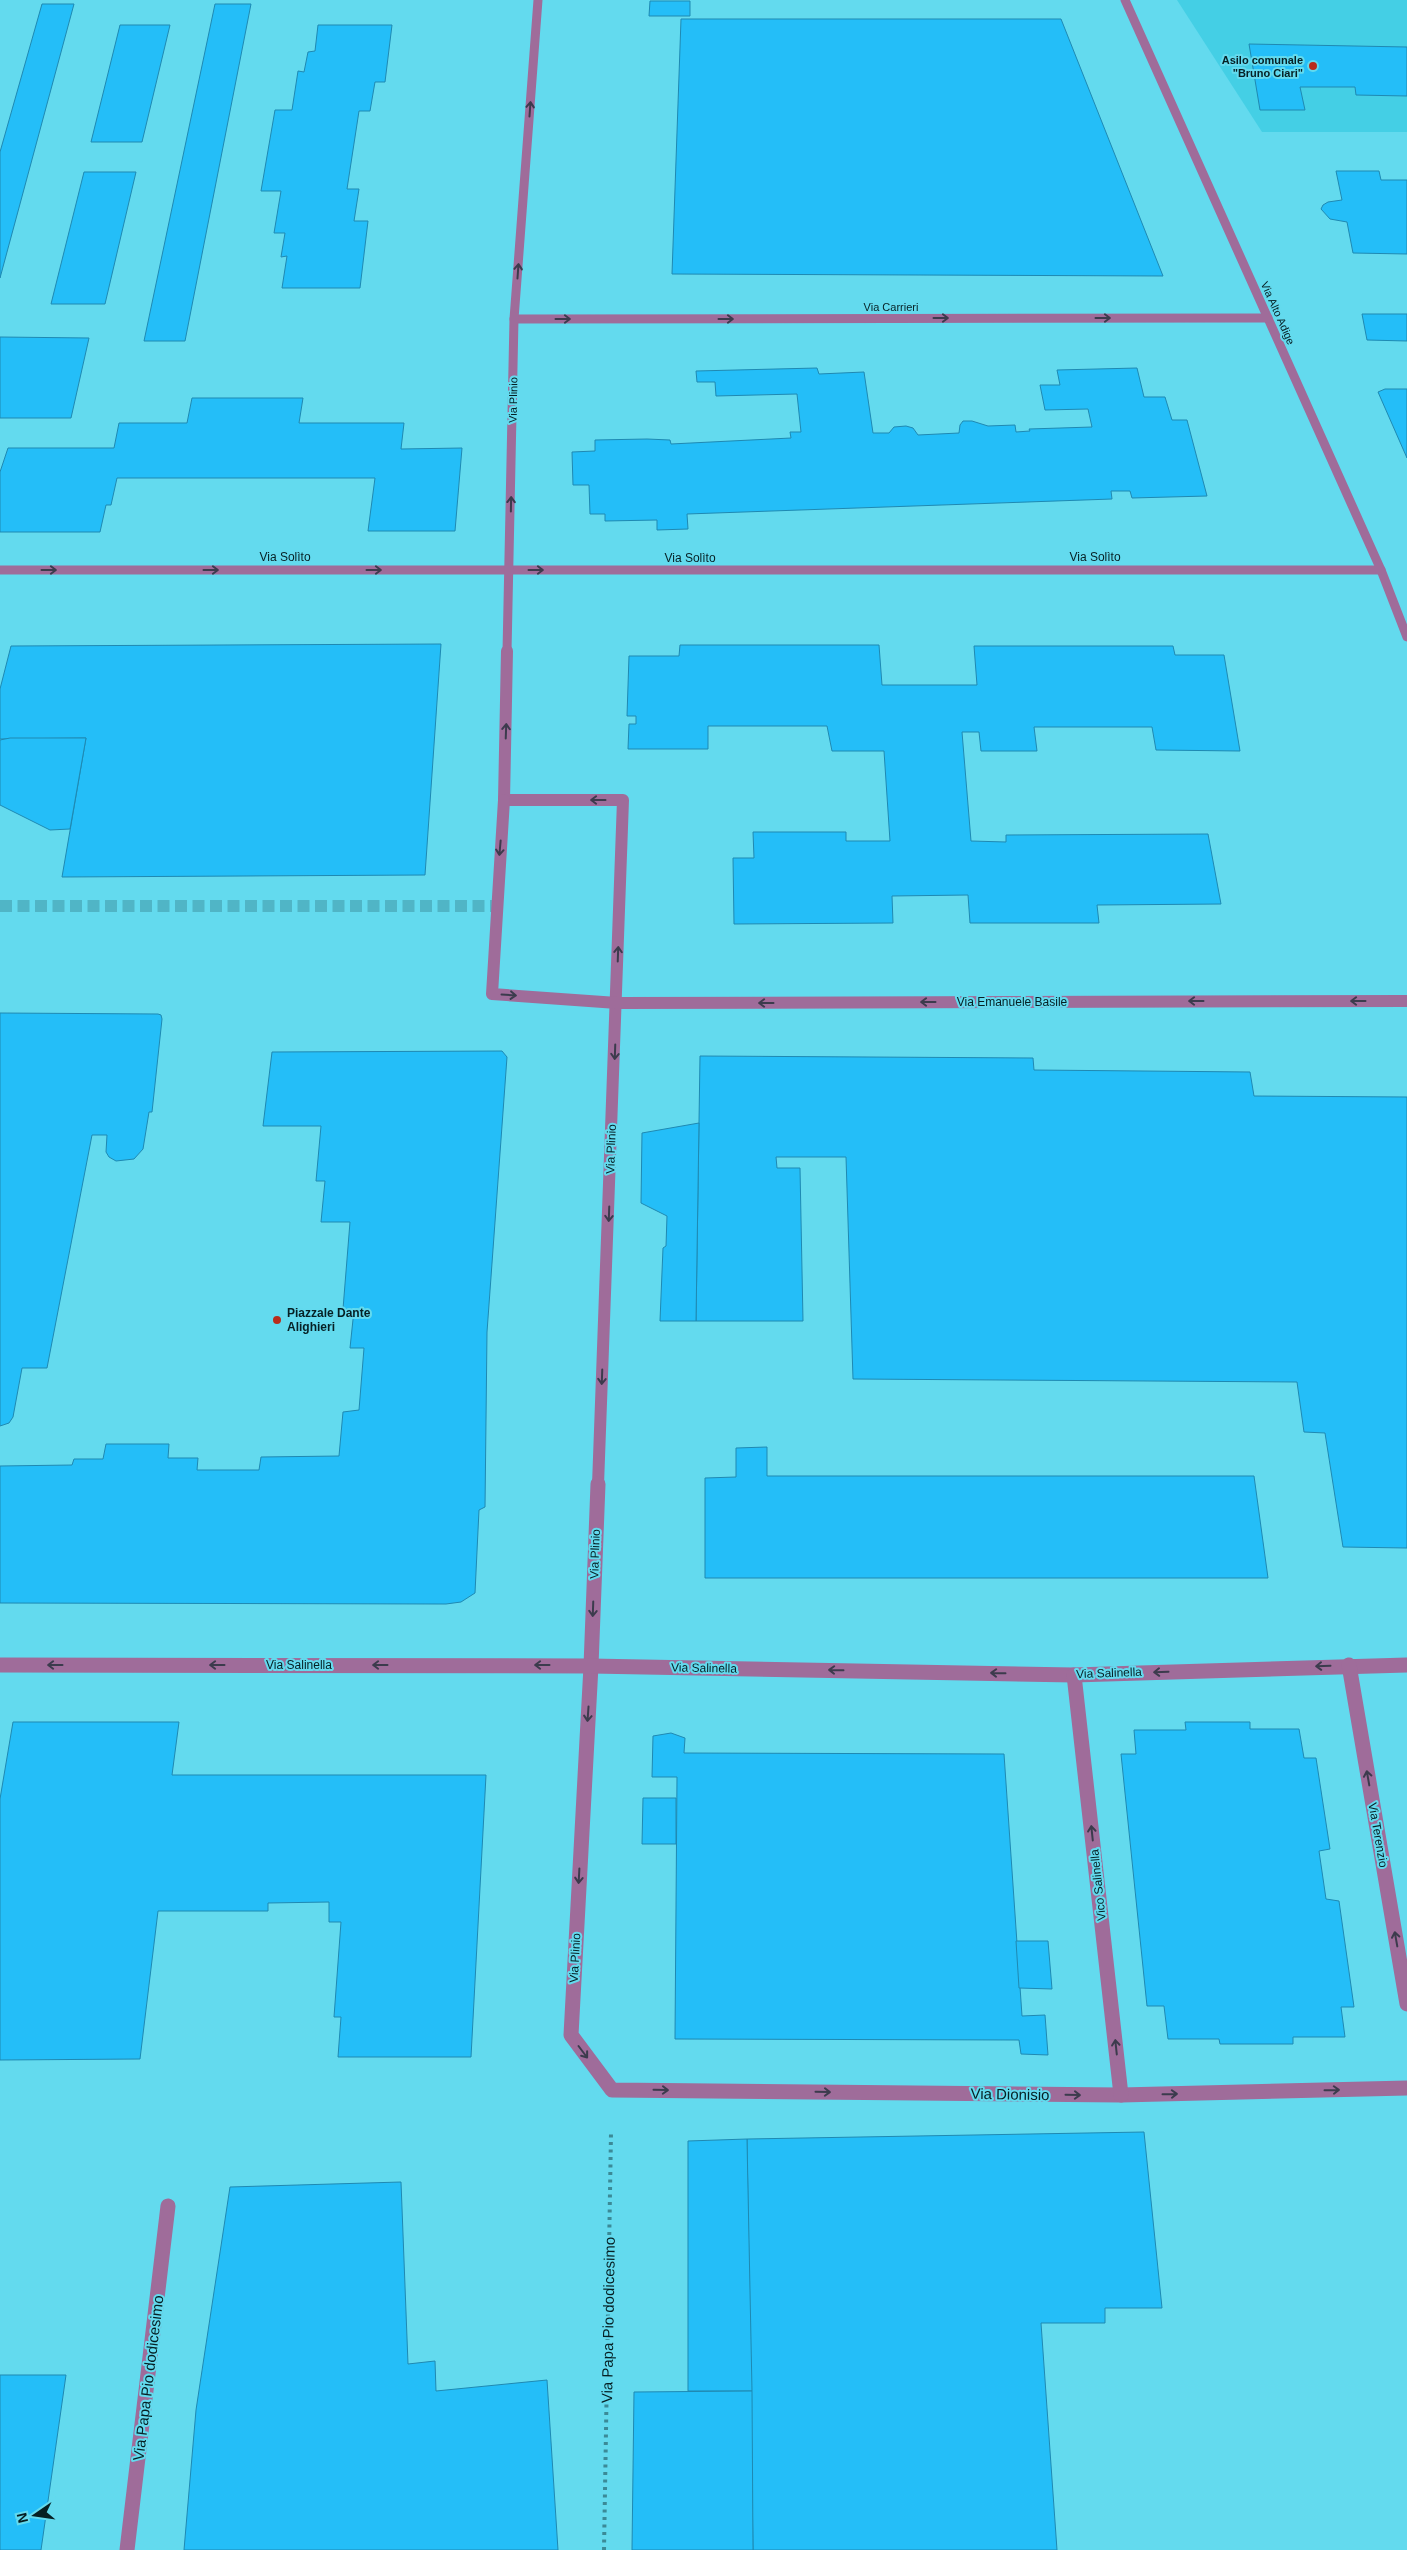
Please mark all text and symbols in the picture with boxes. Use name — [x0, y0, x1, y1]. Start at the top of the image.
place label: Asilo comunale "Bruno Ciari" — [1222, 54, 1303, 79]
marker: Asilo comunale "Bruno Ciari" — [1307, 60, 1319, 72]
one-way arrow — [525, 102, 534, 118]
one-way arrow — [513, 264, 523, 280]
street label: Via Alto Adige — [1259, 280, 1297, 346]
street label: Via Carrieri — [864, 301, 918, 313]
one-way arrow — [932, 313, 948, 323]
one-way arrow — [1094, 313, 1111, 323]
one-way arrow — [554, 314, 571, 324]
one-way arrow — [717, 314, 733, 324]
street label: Via Plinio — [507, 377, 519, 423]
one-way arrow — [507, 496, 516, 512]
street label: Via Solìto — [259, 550, 311, 564]
street label: Via Solìto — [1069, 550, 1121, 564]
street label: Via Solìto — [664, 551, 716, 565]
one-way arrow — [40, 565, 56, 575]
one-way arrow — [202, 565, 219, 575]
one-way arrow — [365, 565, 381, 575]
one-way arrow — [528, 565, 544, 575]
one-way arrow — [501, 723, 511, 740]
one-way arrow — [590, 795, 606, 805]
one-way arrow — [495, 840, 505, 856]
one-way arrow — [614, 947, 623, 963]
one-way arrow — [501, 990, 517, 1000]
street label: Via Emanuele Basile — [957, 995, 1068, 1009]
one-way arrow — [1188, 996, 1204, 1006]
one-way arrow — [1351, 996, 1367, 1006]
one-way arrow — [921, 997, 937, 1007]
one-way arrow — [758, 998, 774, 1008]
one-way arrow — [610, 1044, 620, 1060]
street label: Via Plinio — [603, 1124, 619, 1174]
one-way arrow — [604, 1206, 613, 1222]
place label: Piazzale Dante Alighieri — [287, 1306, 371, 1334]
marker: Piazzale Dante Alighieri — [271, 1314, 283, 1326]
one-way arrow — [598, 1368, 607, 1384]
street label: Via Plinio — [587, 1529, 603, 1579]
one-way arrow — [588, 1600, 598, 1617]
street label: Via Salinella — [266, 1658, 332, 1672]
one-way arrow — [47, 1660, 64, 1670]
one-way arrow — [210, 1660, 226, 1670]
one-way arrow — [372, 1660, 388, 1670]
one-way arrow — [535, 1660, 551, 1670]
street label: Via Salinella — [671, 1660, 737, 1676]
one-way arrow — [1316, 1661, 1332, 1671]
one-way arrow — [828, 1665, 844, 1675]
street label: Via Salinella — [1076, 1665, 1142, 1681]
one-way arrow — [1153, 1667, 1169, 1676]
one-way arrow — [991, 1668, 1007, 1678]
one-way arrow — [583, 1706, 592, 1722]
one-way arrow — [1363, 1771, 1373, 1787]
street label: Via Terenzio — [1365, 1801, 1391, 1869]
one-way arrow — [1087, 1825, 1097, 1841]
street label: Vico Salinella — [1087, 1848, 1109, 1921]
one-way arrow — [574, 1868, 584, 1884]
one-way arrow — [1390, 1931, 1400, 1947]
street label: Via Plinio — [567, 1932, 583, 1983]
one-way arrow — [1111, 2039, 1121, 2055]
one-way arrow — [578, 2045, 589, 2058]
one-way arrow — [652, 2085, 669, 2095]
street label: Via Dionisio — [970, 2085, 1050, 2103]
one-way arrow — [1324, 2085, 1340, 2095]
one-way arrow — [815, 2087, 831, 2097]
one-way arrow — [1161, 2089, 1177, 2099]
one-way arrow — [1065, 2090, 1081, 2100]
street label: Via Papa Pio dodicesimo — [598, 2237, 618, 2403]
street label: Via Papa Pio dodicesimo — [129, 2294, 167, 2462]
north arrow — [10, 2490, 60, 2540]
text: N — [13, 2511, 31, 2525]

